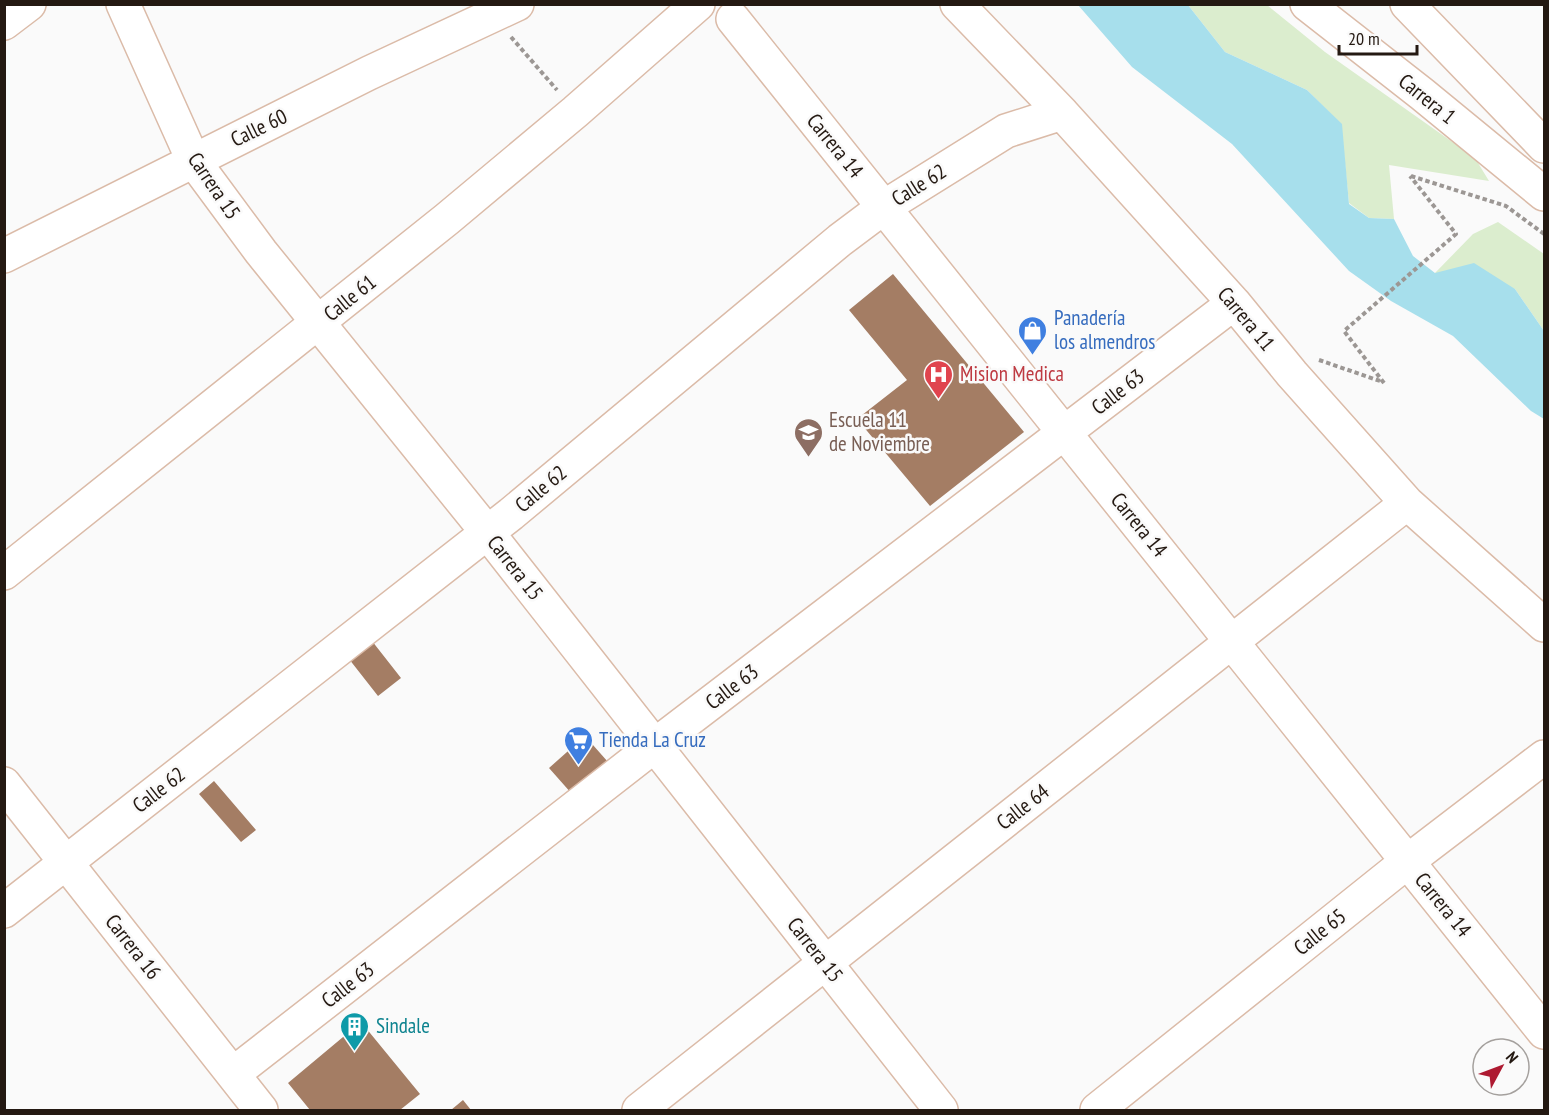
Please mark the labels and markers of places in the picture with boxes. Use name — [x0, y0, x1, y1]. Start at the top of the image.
place label: Panadería los almendros — [1054, 304, 1155, 355]
shop icon: Panadería los almendros — [1017, 314, 1049, 356]
hospital icon: Mision Medica — [923, 358, 955, 400]
place label: Mision Medica — [960, 360, 1064, 387]
place label: Escuela 11 de Noviembre — [829, 406, 930, 457]
school or university icon: Escuela 11 de Noviembre — [792, 416, 824, 458]
supermarket icon: Tienda La Cruz — [562, 724, 594, 766]
place label: Tienda La Cruz — [599, 726, 706, 753]
building icon: Sindale — [339, 1010, 371, 1052]
place label: Sindale — [376, 1012, 430, 1039]

